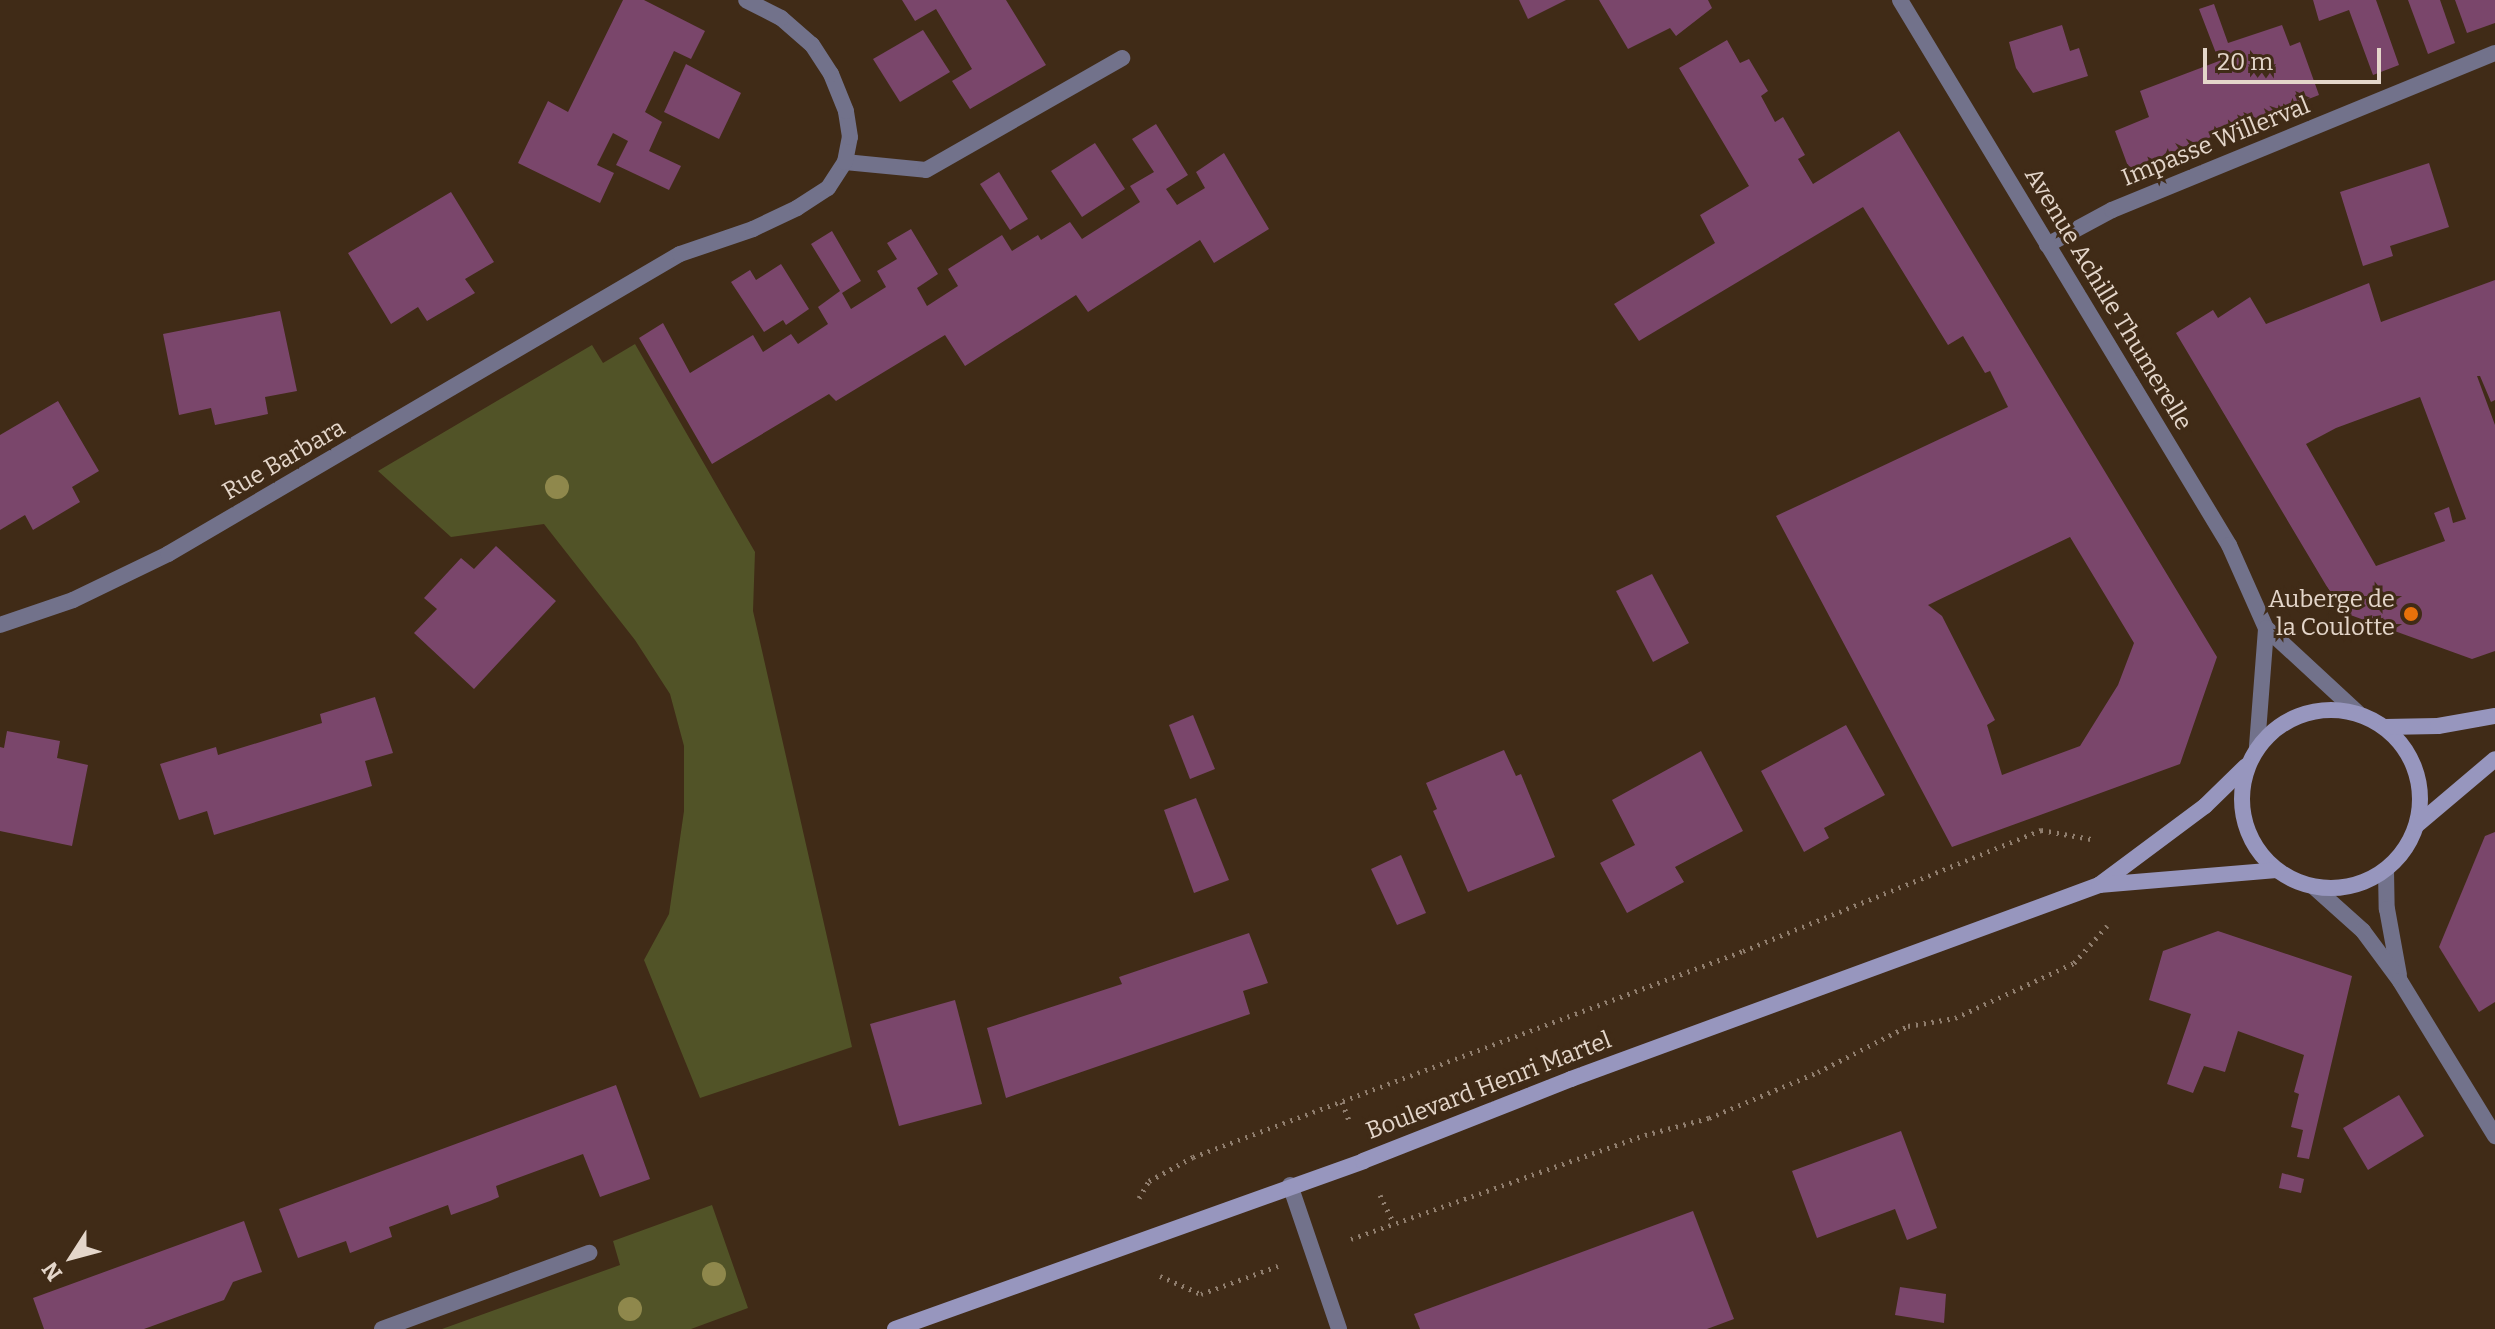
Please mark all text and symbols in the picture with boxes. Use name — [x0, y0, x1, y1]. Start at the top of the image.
scale bar — [2207, 32, 2385, 82]
text: 20 m — [2217, 48, 2273, 76]
street label: Impasse Willerval — [2118, 91, 2314, 193]
street label: Avenue Achille Thumerelle — [2018, 163, 2198, 435]
street label: Rue Barbara — [218, 413, 350, 507]
place label: Auberge de la Coulotte — [2268, 586, 2395, 642]
marker: Auberge de la Coulotte — [2402, 605, 2420, 623]
street label: Boulevard Henri Martel — [1362, 1026, 1616, 1146]
north arrow — [32, 1217, 112, 1297]
text: N — [36, 1257, 68, 1286]

